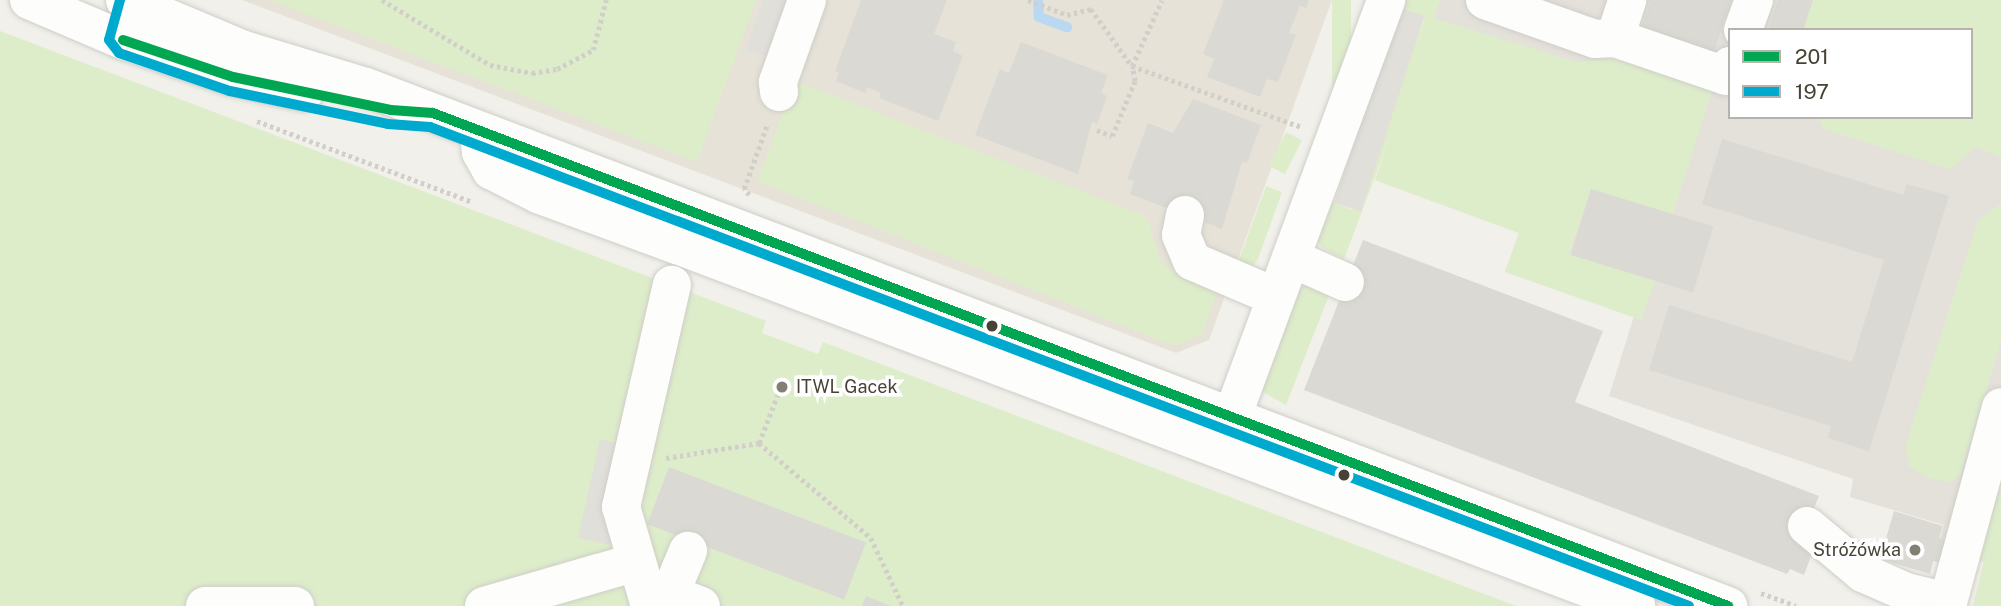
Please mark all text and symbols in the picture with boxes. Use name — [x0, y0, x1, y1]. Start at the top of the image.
legend — [1728, 28, 1973, 119]
text: 201 — [1795, 44, 1829, 69]
text: 197 — [1795, 79, 1829, 104]
unlabelled marker — [985, 319, 999, 333]
place label: ITWL Gacek — [796, 376, 898, 398]
marker: ITWL Gacek — [774, 379, 790, 395]
unlabelled marker — [1337, 468, 1351, 482]
place label: Stróżówka — [1813, 539, 1901, 561]
marker: Stróżówka — [1907, 542, 1923, 558]

